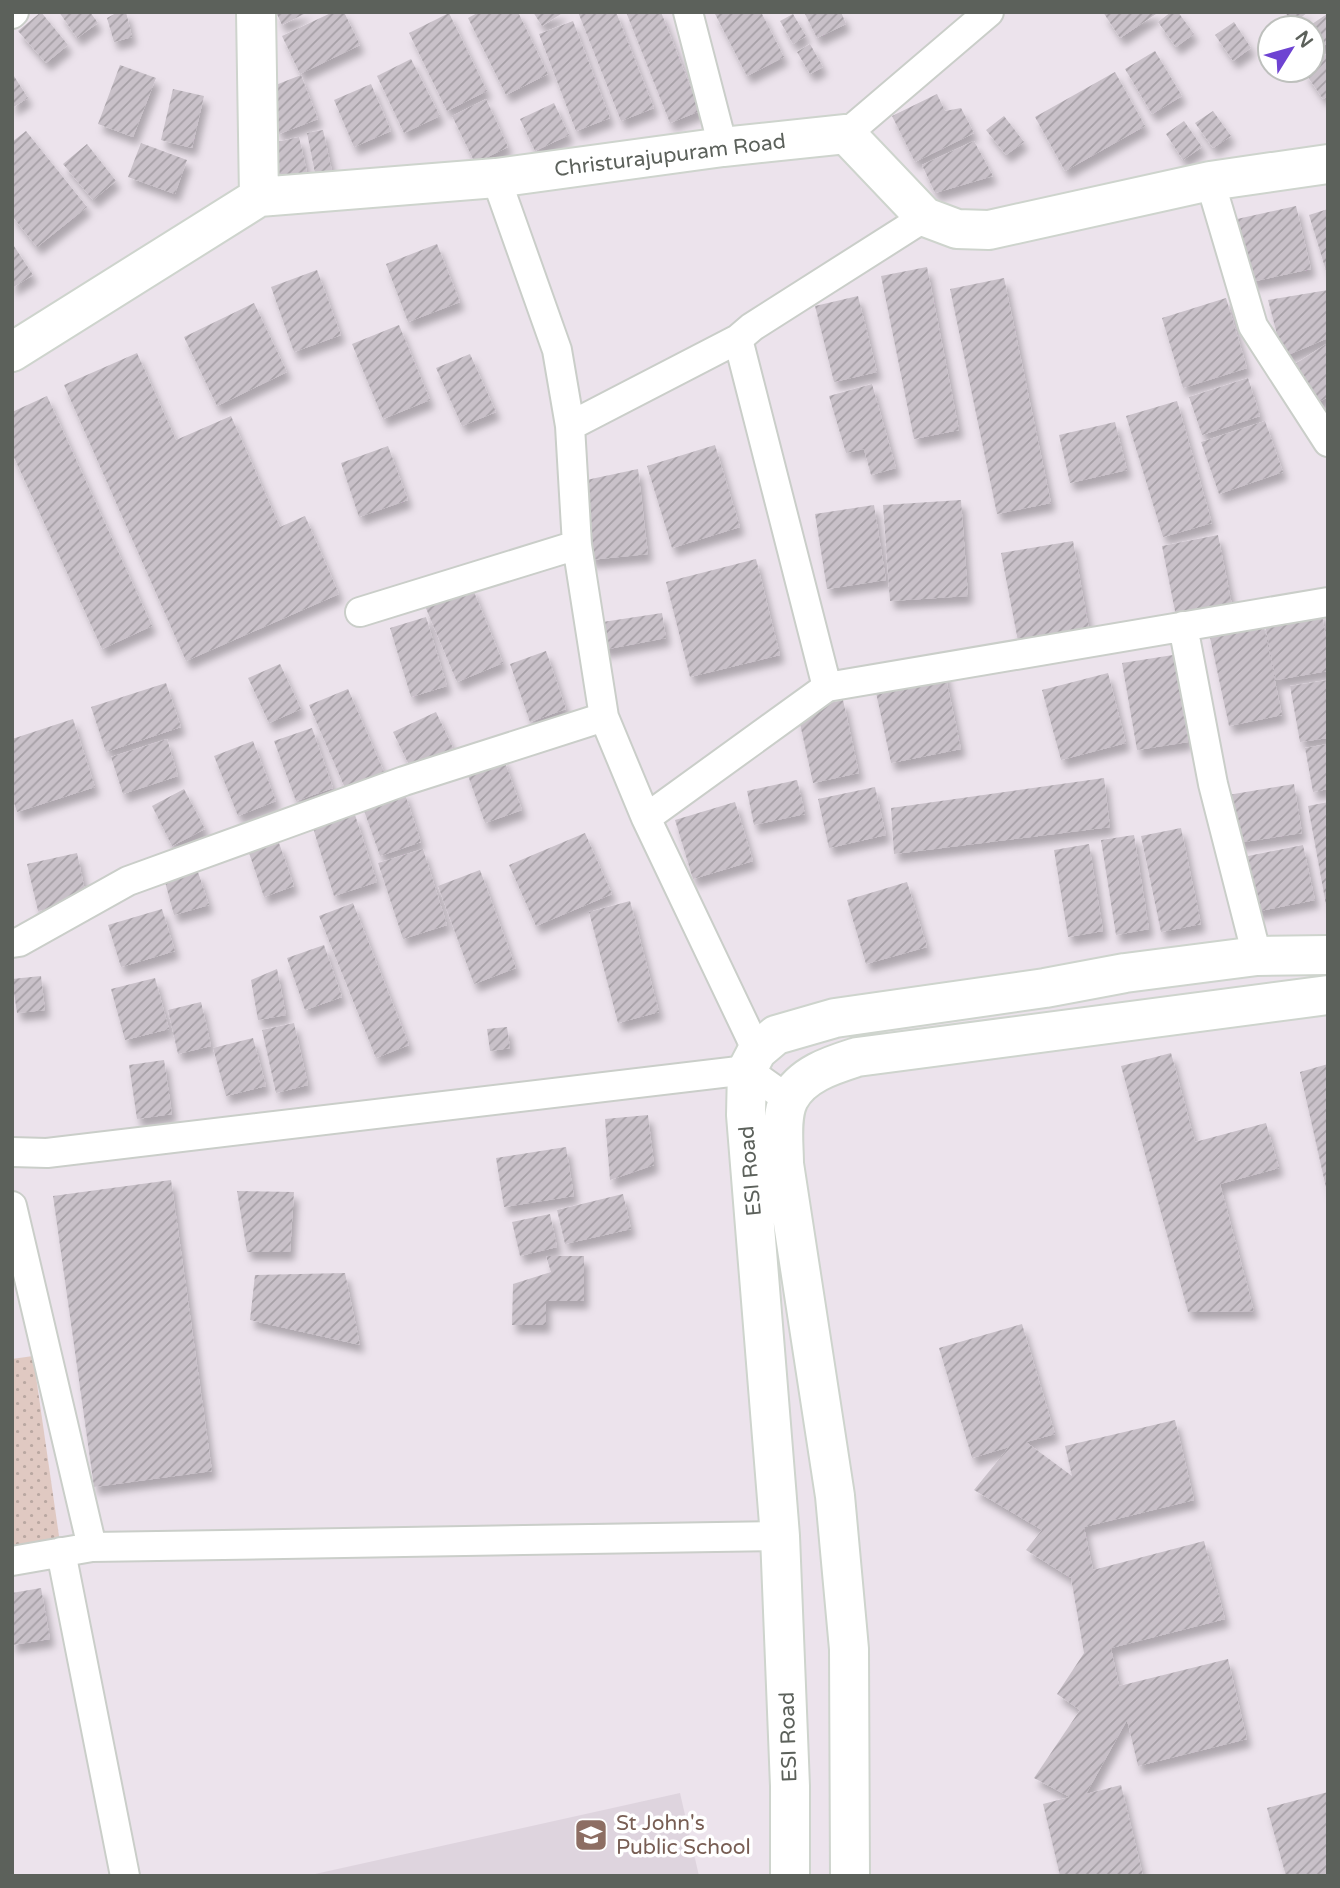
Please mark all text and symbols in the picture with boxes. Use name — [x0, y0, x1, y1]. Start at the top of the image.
north arrow — [1256, 14, 1326, 84]
text: N — [1290, 27, 1317, 52]
street label: Christurajupuram Road — [553, 129, 787, 182]
street label: ESI Road — [734, 1125, 767, 1217]
street label: ESI Road — [774, 1691, 803, 1783]
place label: St John's Public School — [616, 1811, 751, 1860]
school or university icon: St John's Public School — [572, 1816, 610, 1854]

